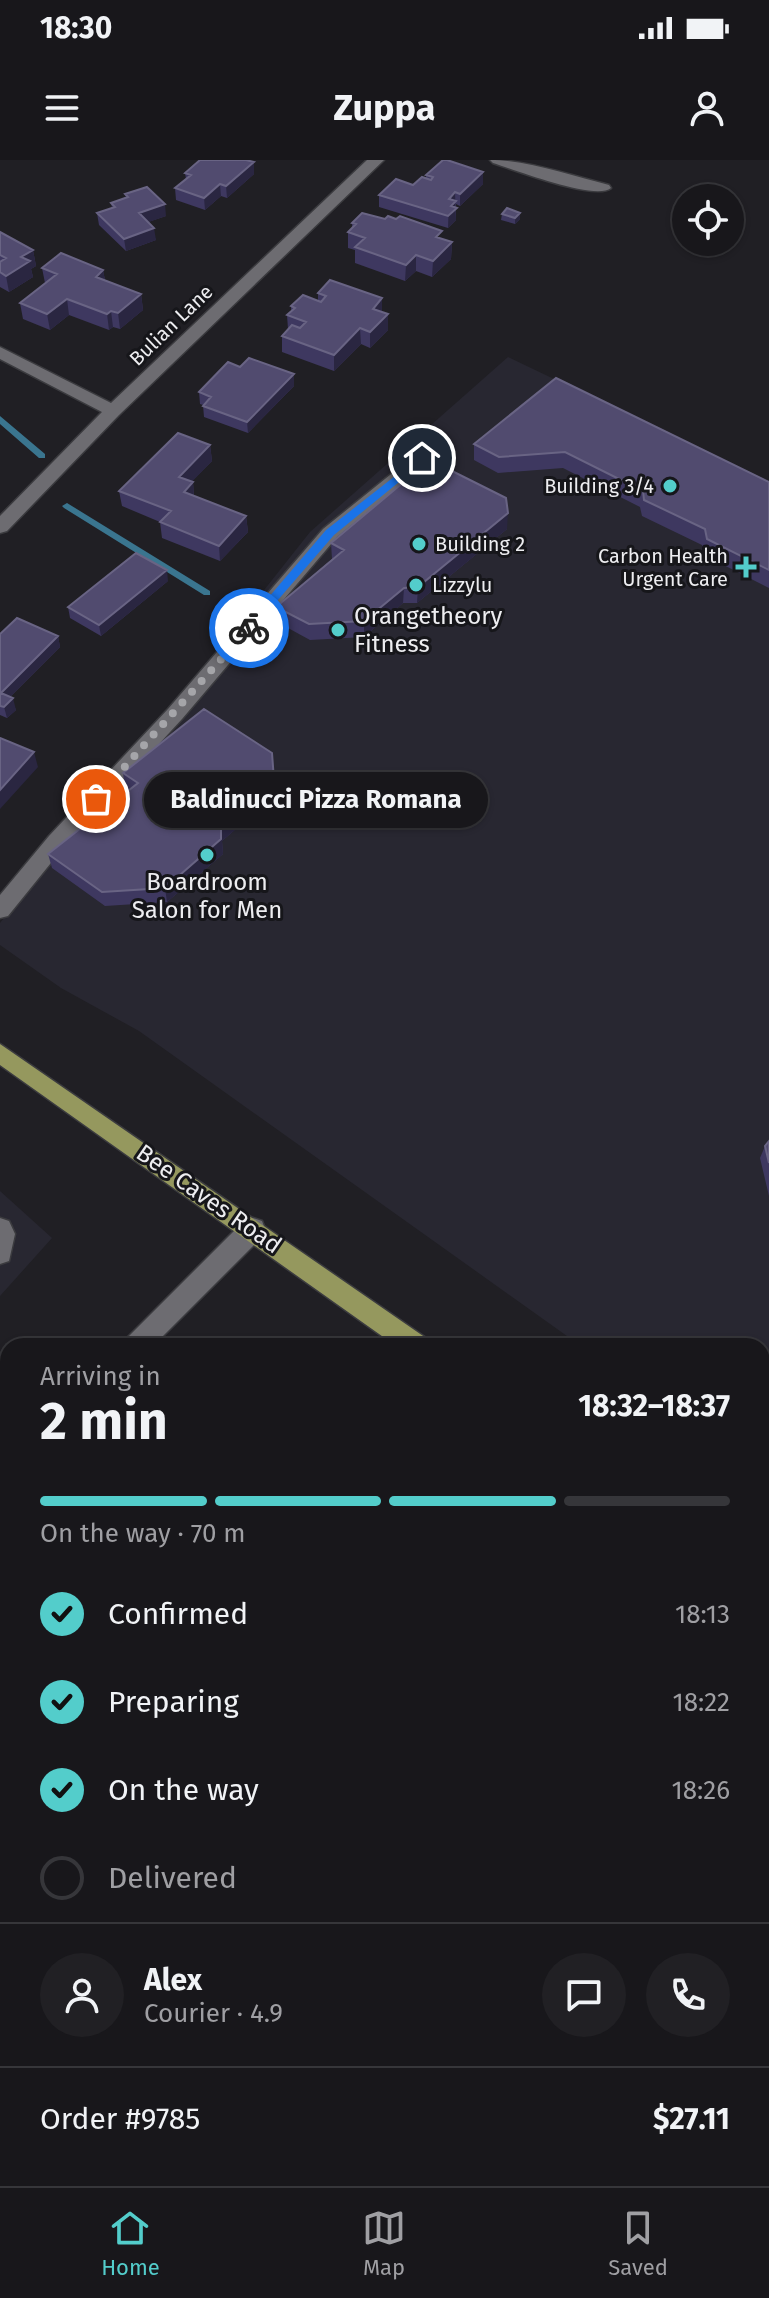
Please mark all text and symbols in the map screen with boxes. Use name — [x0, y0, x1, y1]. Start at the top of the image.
text: 18:30 — [40, 10, 112, 46]
icon: menu — [40, 86, 84, 130]
text: Zuppa — [334, 86, 435, 130]
icon: person — [685, 86, 729, 130]
map controls — [672, 184, 744, 256]
button: locate — [672, 184, 744, 256]
street label: Bulian Lane — [124, 279, 218, 371]
pin — [388, 424, 456, 492]
icon: home — [400, 436, 444, 480]
place label: Building 3/4 — [544, 474, 654, 498]
marker: Building 3/4 — [661, 477, 679, 495]
place label: Building 2 — [435, 532, 525, 556]
marker: Building 2 — [410, 535, 428, 553]
place label: Carbon Health Urgent Care — [598, 544, 728, 591]
marker: Carbon Health Urgent Care — [735, 556, 757, 578]
place label: Lizzylu — [432, 573, 492, 597]
marker: Lizzylu — [407, 576, 425, 594]
courier — [209, 588, 289, 668]
place label: Orangetheory Fitness — [354, 602, 502, 658]
icon: bike — [227, 606, 271, 650]
marker: Orangetheory Fitness — [329, 621, 347, 639]
pin — [62, 765, 130, 833]
callout: Baldinucci Pizza Romana — [144, 771, 488, 827]
icon: bag — [74, 777, 118, 821]
text: Baldinucci Pizza Romana — [170, 784, 462, 815]
marker: Boardroom Salon for Men — [198, 846, 216, 864]
place label: Boardroom Salon for Men — [132, 868, 282, 924]
street label: Bee Caves Road — [131, 1139, 287, 1259]
text: Arriving in — [40, 1361, 161, 1392]
text: 18:32–18:37 — [578, 1388, 730, 1424]
text: 2 min — [40, 1390, 168, 1453]
text: On the way · 70 m — [40, 1518, 246, 1549]
icon: check — [40, 1592, 84, 1636]
text: Confirmed — [108, 1596, 248, 1632]
text: 18:13 — [675, 1599, 730, 1630]
icon: check — [40, 1680, 84, 1724]
text: Preparing — [108, 1684, 239, 1720]
text: 18:22 — [672, 1687, 730, 1718]
icon: check — [40, 1768, 84, 1812]
text: On the way — [108, 1772, 259, 1808]
text: 18:26 — [671, 1775, 730, 1806]
text: Delivered — [108, 1860, 237, 1896]
button: person — [40, 1953, 124, 2037]
button: chat — [542, 1953, 626, 2037]
button: phone — [646, 1953, 730, 2037]
text: Alex — [144, 1962, 202, 1998]
text: Courier · 4.9 — [144, 1998, 283, 2029]
text: Order #9785 — [40, 2101, 200, 2137]
text: $27.11 — [653, 2101, 730, 2137]
tab: Home — [101, 2206, 160, 2281]
tab: Map — [362, 2206, 406, 2281]
tab: Saved — [608, 2206, 668, 2281]

